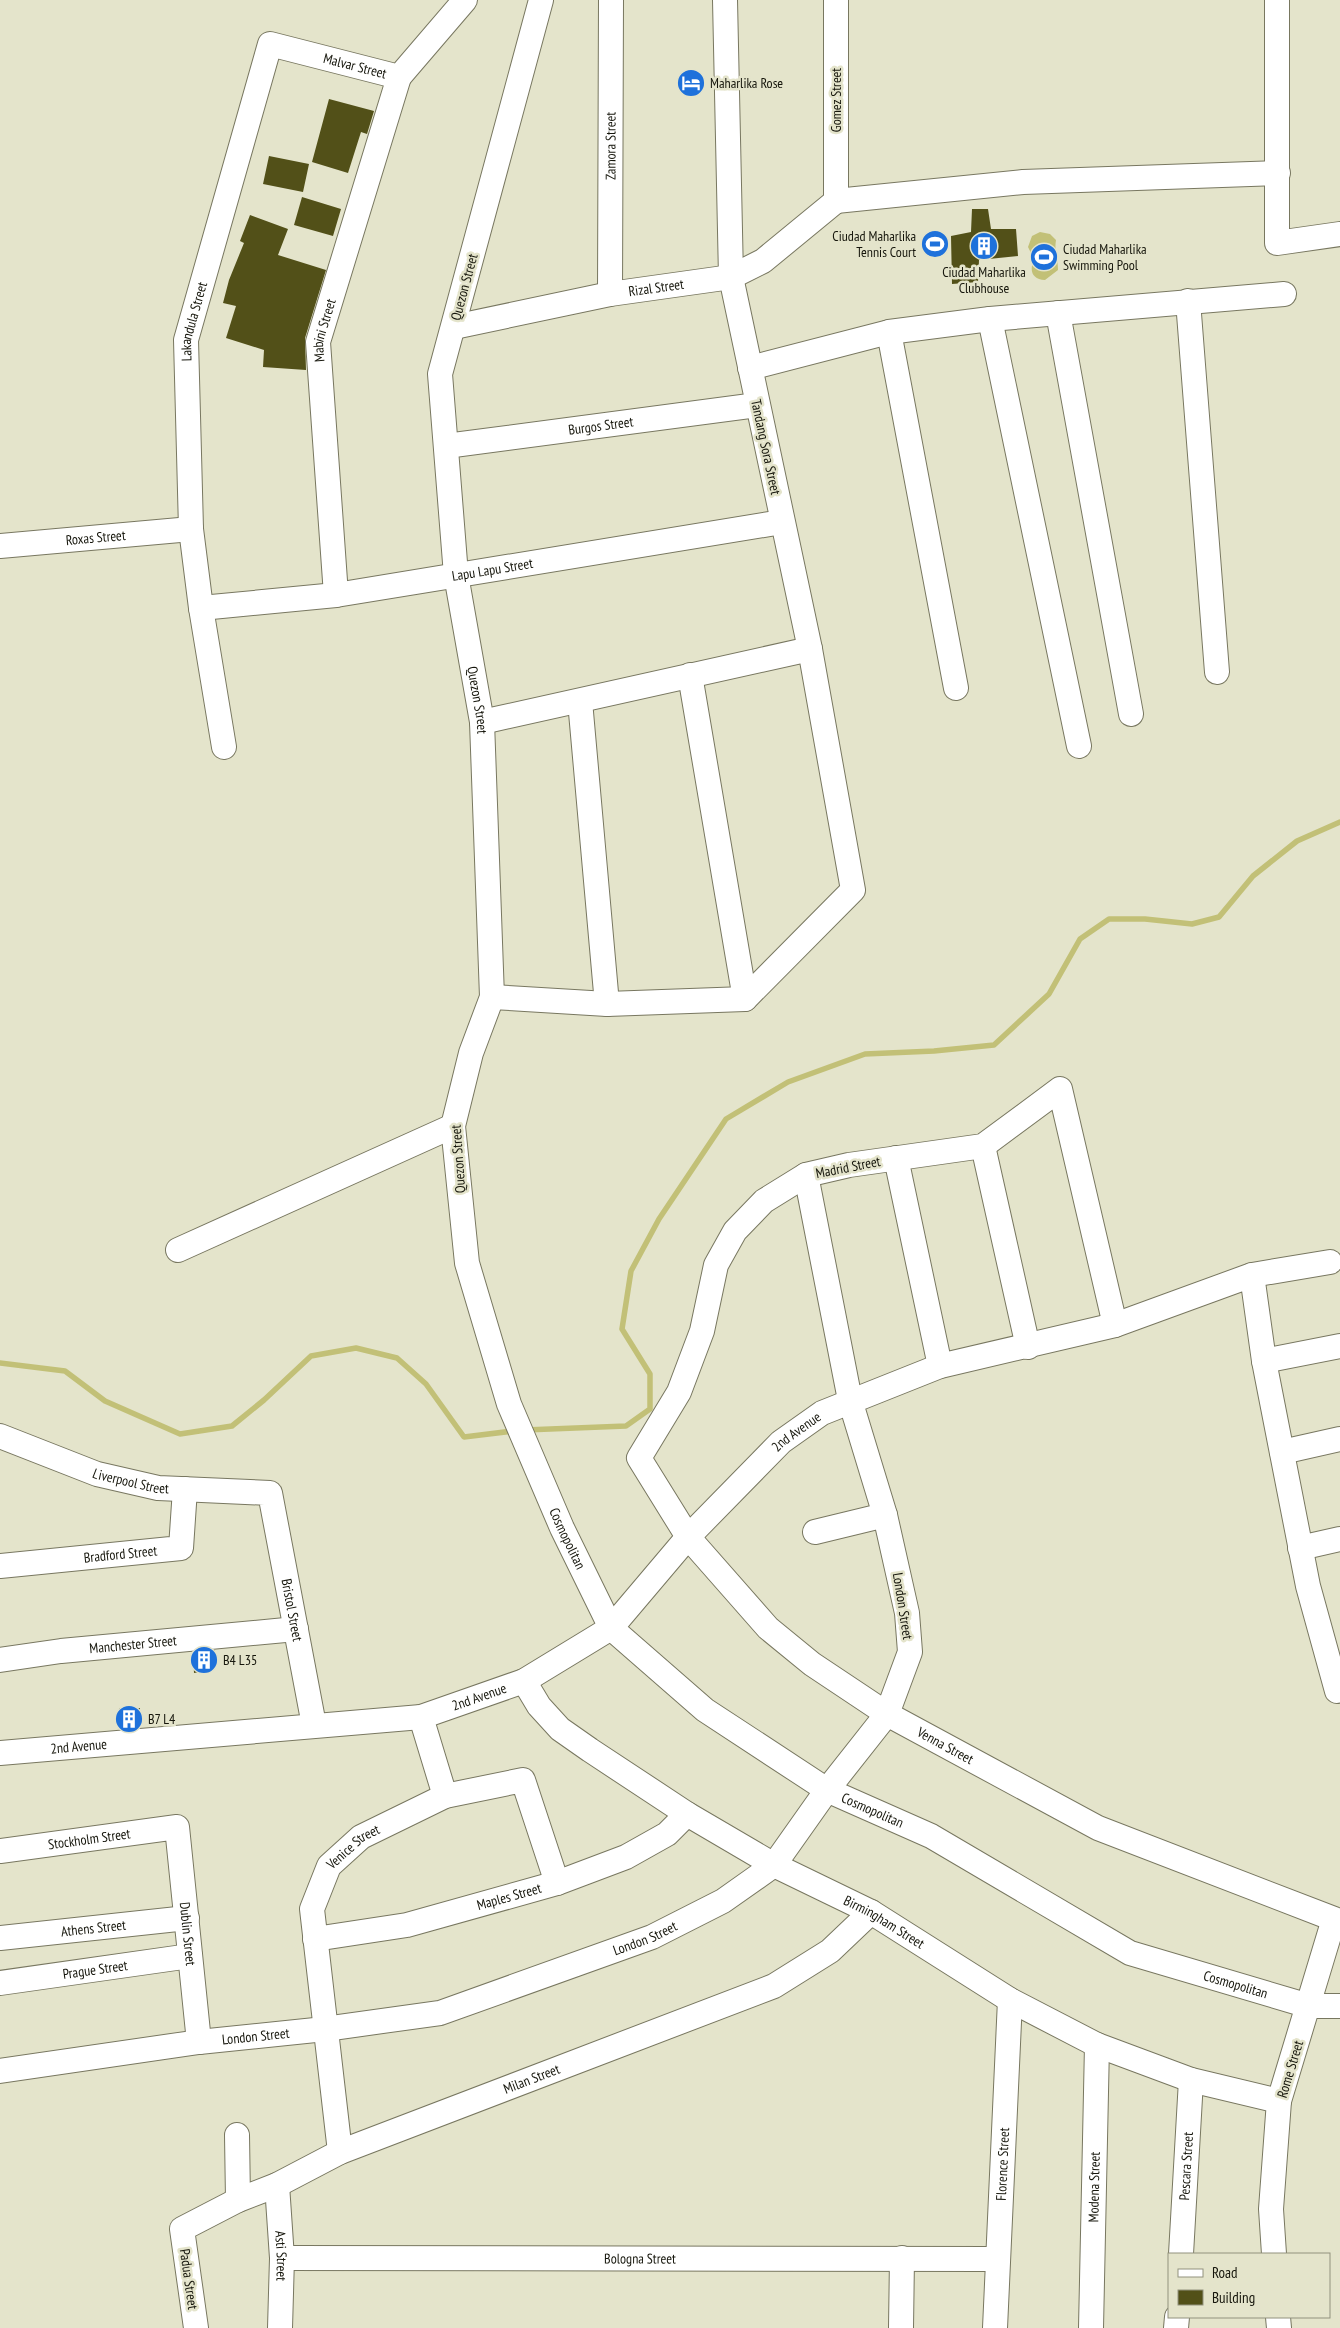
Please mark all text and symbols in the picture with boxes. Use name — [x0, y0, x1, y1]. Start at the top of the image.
street label: Malvar Street — [321, 49, 389, 83]
hotel icon: Maharlika Rose — [676, 68, 706, 98]
street label: Gomez Street — [827, 68, 845, 132]
place label: Maharlika Rose — [710, 74, 783, 92]
street label: Zamora Street — [601, 112, 620, 180]
place label: Ciudad Maharlika Tennis Court — [832, 227, 916, 261]
sports icon: Ciudad Maharlika Tennis Court — [920, 229, 950, 259]
building icon: Ciudad Maharlika Clubhouse — [969, 231, 999, 261]
place label: Ciudad Maharlika Swimming Pool — [1063, 240, 1147, 274]
sports icon: Ciudad Maharlika Swimming Pool — [1029, 242, 1059, 272]
street label: Quezon Street — [446, 251, 482, 322]
place label: Ciudad Maharlika Clubhouse — [942, 263, 1026, 297]
street label: Rizal Street — [627, 275, 685, 300]
street label: Lakandula Street — [177, 280, 211, 362]
street label: Mabini Street — [309, 296, 340, 363]
street label: Tandang Sora Street — [747, 398, 785, 496]
street label: Burgos Street — [567, 412, 634, 439]
street label: Roxas Street — [65, 526, 126, 549]
street label: Lapu Lapu Street — [450, 554, 534, 585]
street label: Quezon Street — [463, 665, 491, 734]
street label: Quezon Street — [447, 1124, 469, 1194]
street label: Madrid Street — [814, 1152, 882, 1182]
street label: 2nd Avenue — [768, 1408, 824, 1455]
street label: Liverpool Street — [90, 1464, 169, 1497]
street label: Cosmopolitan — [545, 1505, 590, 1572]
street label: Bradford Street — [83, 1541, 158, 1567]
street label: London Street — [889, 1571, 917, 1641]
street label: Bristol Street — [277, 1577, 307, 1643]
street label: Manchester Street — [88, 1631, 178, 1657]
building icon: B4 L35 — [189, 1645, 219, 1675]
place label: B4 L35 — [223, 1651, 257, 1669]
street label: 2nd Avenue — [449, 1679, 509, 1715]
building icon: B7 L4 — [114, 1704, 144, 1734]
place label: B7 L4 — [148, 1710, 176, 1728]
street label: Venna Street — [913, 1723, 977, 1768]
street label: 2nd Avenue — [50, 1735, 108, 1758]
street label: Cosmopolitan — [839, 1789, 906, 1832]
street label: Venice Street — [322, 1820, 383, 1874]
street label: Stockholm Street — [47, 1824, 132, 1853]
street label: Maples Street — [475, 1879, 544, 1914]
street label: Birmingham Street — [841, 1891, 928, 1953]
street label: Dublin Street — [176, 1901, 200, 1967]
street label: Athens Street — [60, 1916, 127, 1940]
street label: London Street — [610, 1917, 680, 1959]
street label: Prague Street — [61, 1956, 129, 1983]
street label: Cosmopolitan — [1201, 1966, 1270, 2002]
street label: London Street — [221, 2024, 290, 2049]
street label: Rome Street — [1273, 2038, 1307, 2100]
street label: Milan Street — [501, 2060, 562, 2098]
street label: Florence Street — [992, 2127, 1013, 2201]
street label: Pescara Street — [1175, 2131, 1197, 2201]
street label: Modena Street — [1084, 2151, 1104, 2223]
street label: Asti Street — [271, 2230, 291, 2281]
street label: Padua Street — [176, 2247, 202, 2311]
street label: Bologna Street — [604, 2249, 676, 2268]
legend — [1168, 2253, 1330, 2318]
text: Road — [1212, 2263, 1238, 2282]
text: Building — [1212, 2288, 1255, 2307]

